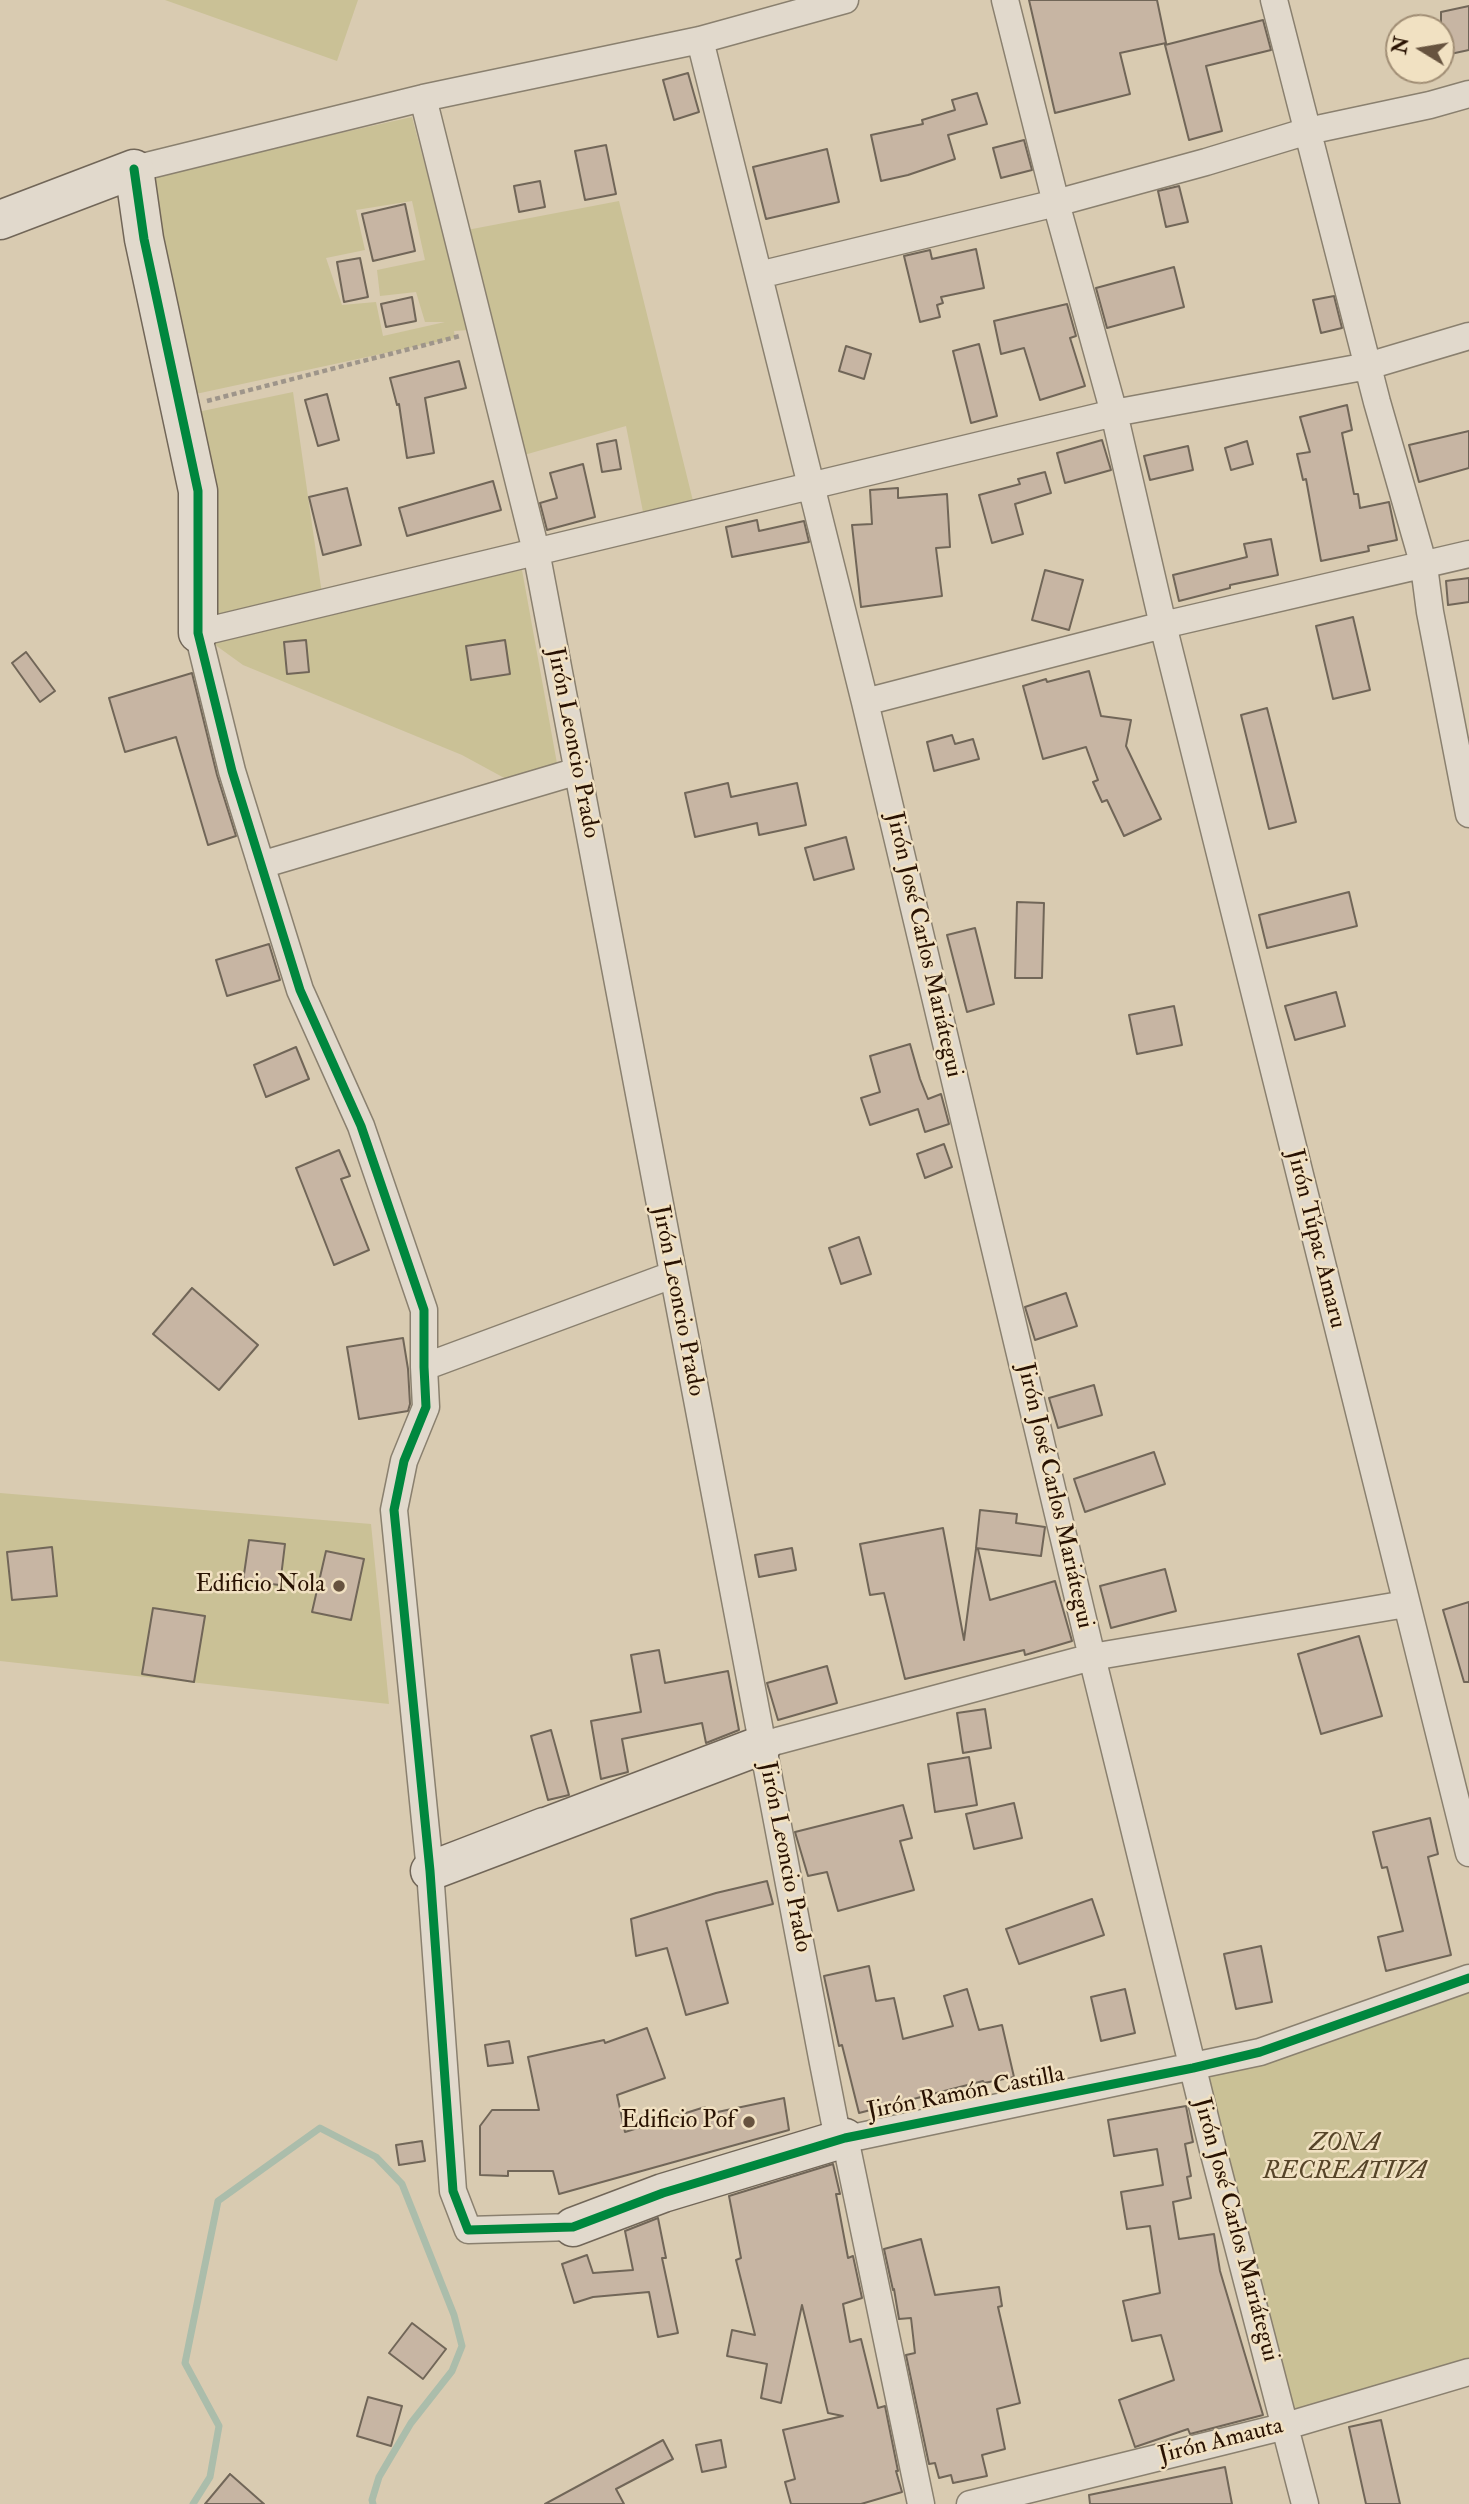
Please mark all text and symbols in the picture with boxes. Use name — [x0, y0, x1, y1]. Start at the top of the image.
north arrow — [1385, 14, 1455, 84]
text: N — [1388, 35, 1415, 56]
street label: Jirón Leoncio Prado — [539, 645, 605, 841]
street label: Jirón José Carlos Mariátegui — [878, 809, 968, 1081]
street label: Jirón Túpac Amaru — [1279, 1147, 1351, 1331]
street label: Jirón Leoncio Prado — [644, 1203, 710, 1399]
street label: Jirón José Carlos Mariátegui — [1009, 1360, 1099, 1632]
place label: Edificio Nola — [195, 1572, 325, 1600]
marker: Edificio Nola — [331, 1578, 347, 1594]
street label: Jirón Leoncio Prado — [751, 1759, 817, 1955]
street label: Jirón Ramón Castilla — [865, 2061, 1067, 2127]
street label: Jirón José Carlos Mariátegui — [1186, 2095, 1284, 2365]
place label: Edificio Pof — [621, 2108, 735, 2136]
marker: Edificio Pof — [741, 2114, 757, 2130]
park label: ZONA RECREATIVA — [1263, 2131, 1427, 2187]
street label: Jirón Amauta — [1156, 2413, 1286, 2471]

